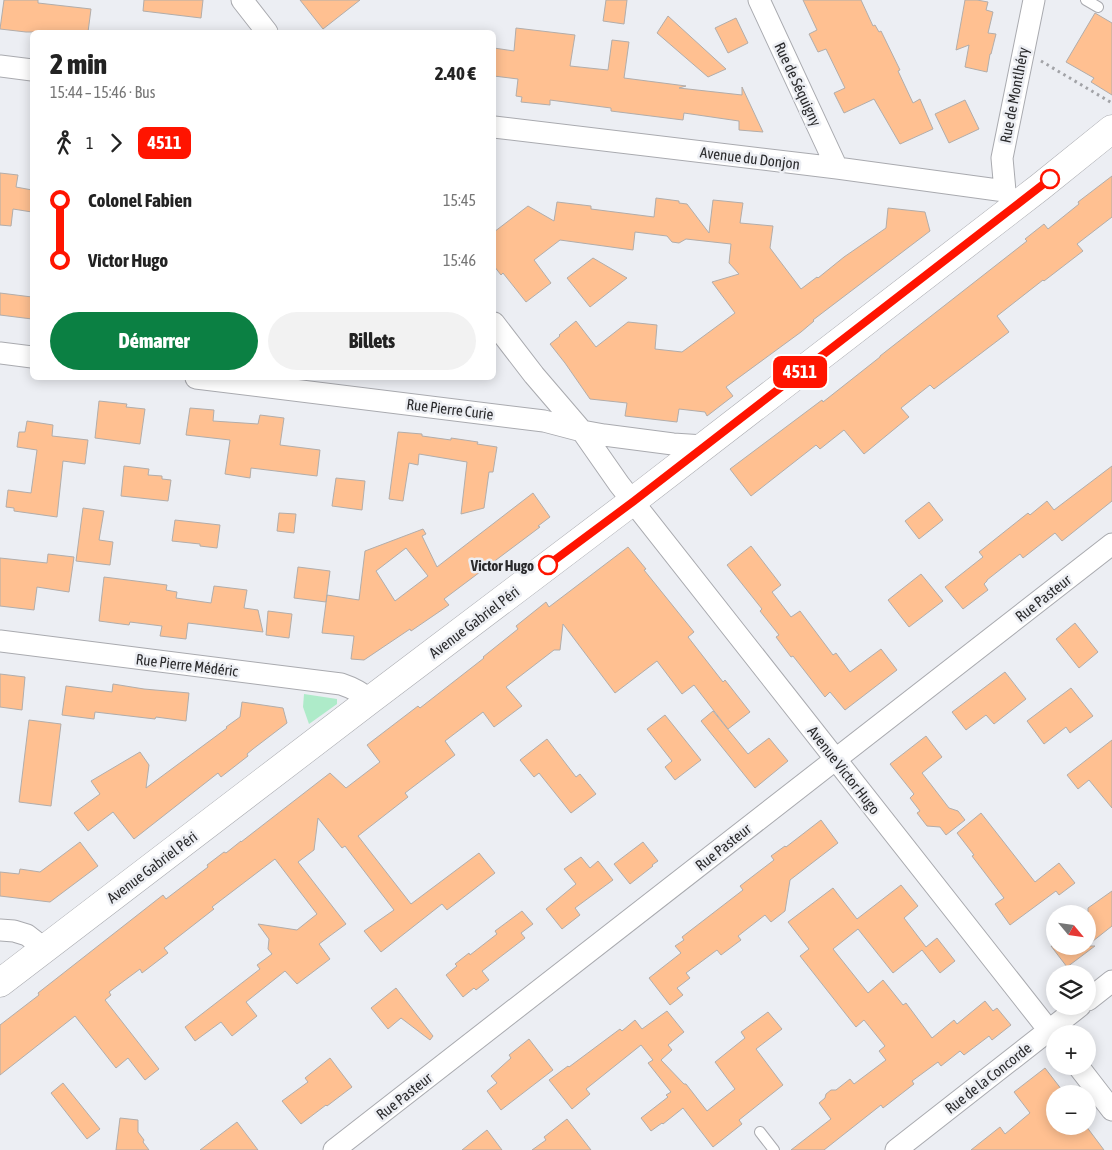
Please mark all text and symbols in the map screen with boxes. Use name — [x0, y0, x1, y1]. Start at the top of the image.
street label: Rue de Séquigny — [771, 39, 825, 129]
street label: Rue de Montlhéry — [996, 46, 1032, 144]
text: 2 min — [50, 48, 107, 80]
text: 2.40 € — [435, 62, 476, 84]
text: 15:44 – 15:46 · Bus — [50, 83, 155, 101]
icon: walk — [50, 129, 78, 157]
icon: forward — [102, 129, 130, 157]
text: 4511 — [148, 132, 181, 153]
text: 1 — [86, 134, 94, 152]
street label: Avenue du Donjon — [699, 143, 801, 173]
unlabelled marker — [1040, 169, 1060, 189]
text: Colonel Fabien — [88, 189, 192, 211]
text: 15:45 — [443, 191, 476, 209]
text: Victor Hugo — [88, 249, 168, 271]
text: 15:46 — [443, 251, 476, 269]
button: Démarrer — [50, 312, 258, 370]
button: Billets — [268, 312, 476, 370]
line badge: 4511 — [765, 356, 835, 388]
text: 4511 — [783, 361, 817, 382]
street label: Rue Pierre Curie — [406, 395, 495, 423]
marker: Victor Hugo — [538, 555, 558, 575]
place label: Victor Hugo — [470, 557, 534, 574]
street label: Rue Pasteur — [1012, 571, 1075, 625]
street label: Avenue Gabriel Péri — [426, 583, 522, 661]
street label: Rue Pierre Médéric — [135, 650, 239, 680]
street label: Avenue Victor Hugo — [804, 723, 884, 817]
street label: Rue Pasteur — [692, 820, 755, 874]
street label: Avenue Gabriel Péri — [104, 828, 200, 906]
north arrow — [1046, 905, 1096, 955]
map controls — [1046, 905, 1096, 1135]
button: layers — [1046, 965, 1096, 1015]
button: + — [1046, 1025, 1096, 1075]
street label: Rue de la Concorde — [942, 1039, 1035, 1117]
street label: Rue Pasteur — [373, 1069, 436, 1123]
button: − — [1046, 1085, 1096, 1135]

